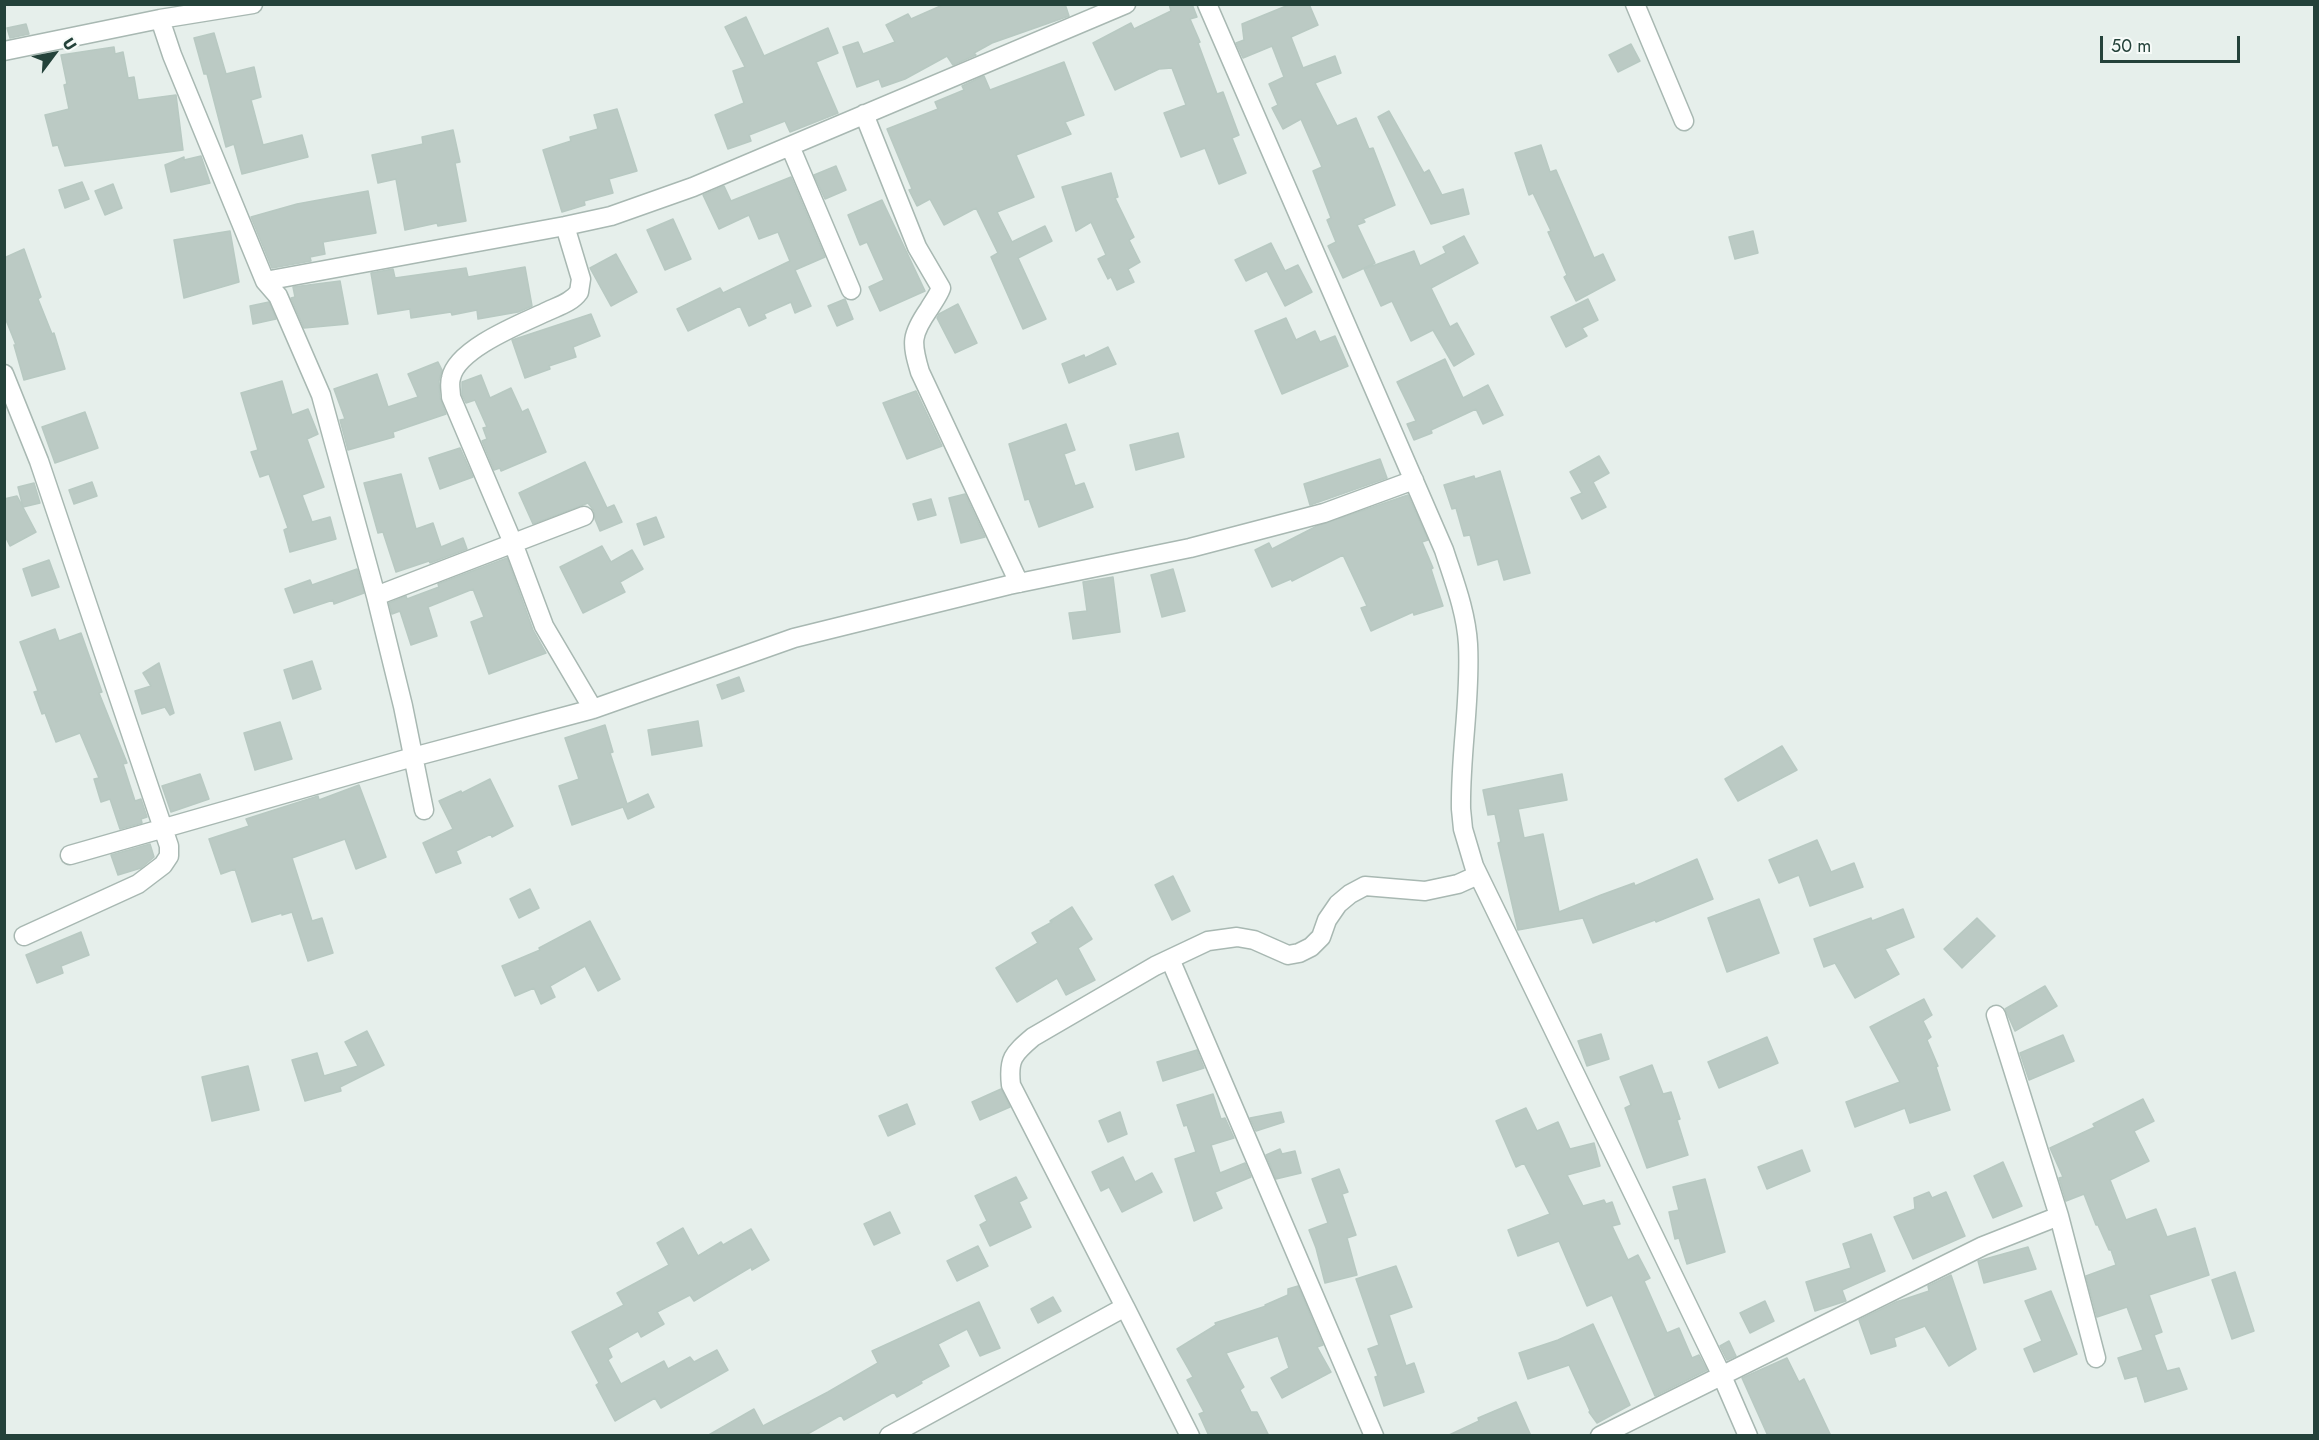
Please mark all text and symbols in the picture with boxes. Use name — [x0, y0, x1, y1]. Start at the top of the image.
north arrow — [24, 24, 84, 84]
scale bar — [2103, 24, 2242, 62]
text: U — [57, 33, 82, 55]
text: 50 m — [2111, 33, 2151, 59]

